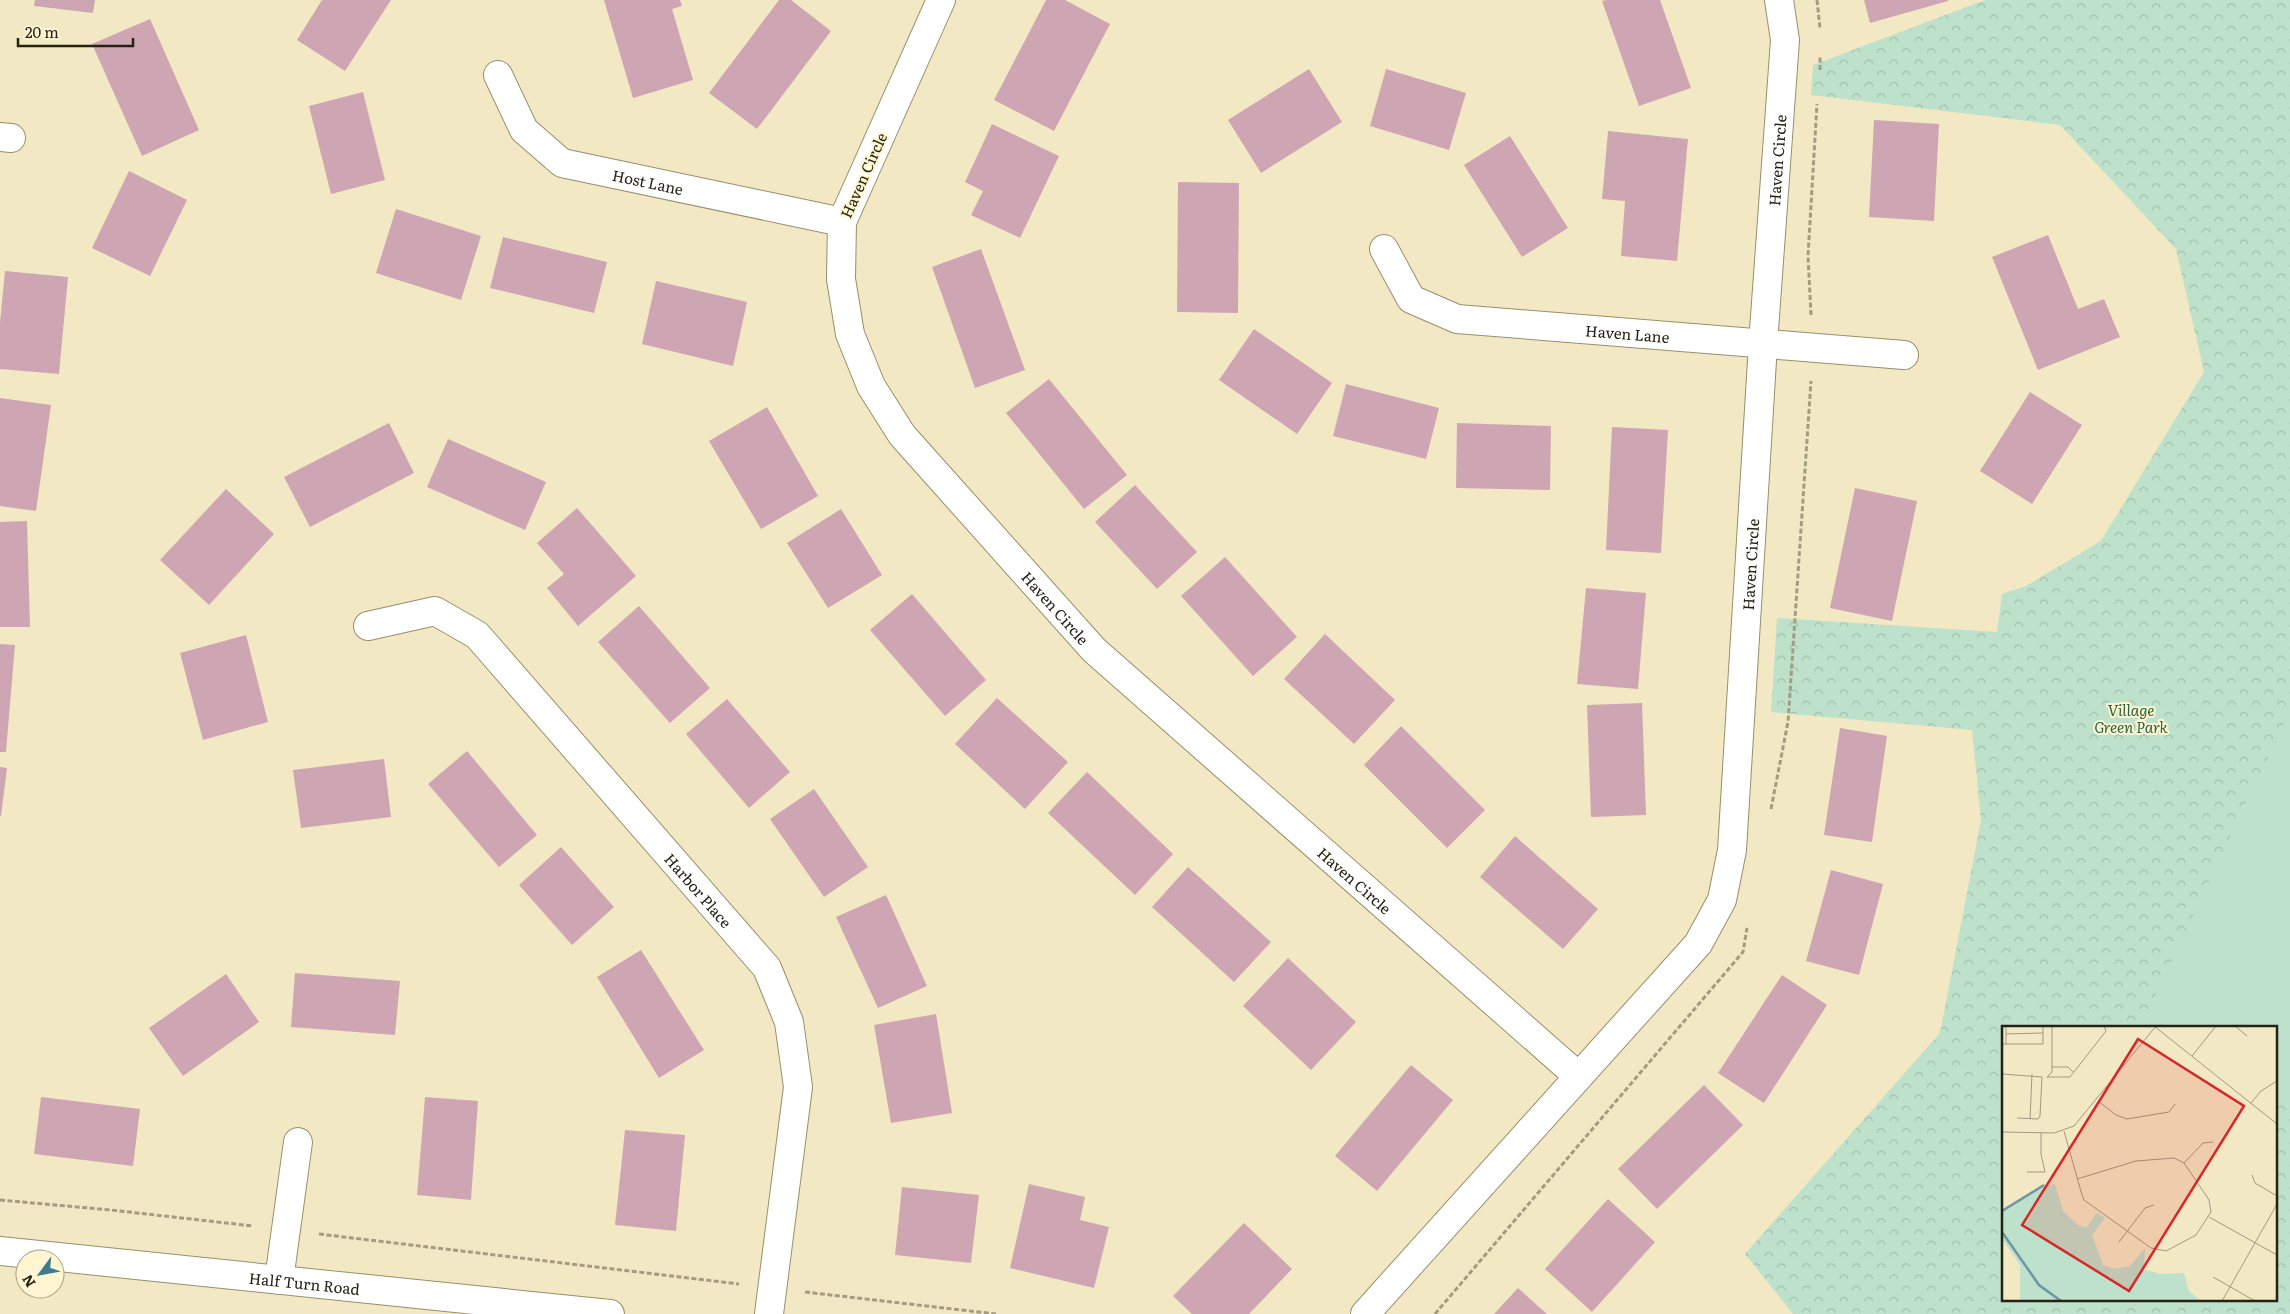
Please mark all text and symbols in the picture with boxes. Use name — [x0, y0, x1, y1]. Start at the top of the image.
scale bar — [18, 15, 132, 47]
text: 20 m — [25, 20, 59, 43]
street label: Haven Circle — [1762, 114, 1791, 207]
street label: Haven Circle — [834, 128, 892, 222]
street label: Host Lane — [610, 162, 686, 200]
street label: Haven Lane — [1585, 318, 1671, 348]
street label: Haven Circle — [1735, 518, 1764, 611]
street label: Haven Circle — [1017, 566, 1095, 649]
park label: Village Green Park — [2094, 698, 2169, 738]
street label: Haven Circle — [1313, 841, 1397, 919]
street label: Harbor Place — [660, 847, 738, 932]
inset map — [2002, 1026, 2278, 1302]
north arrow — [15, 1249, 65, 1299]
street label: Half Turn Road — [248, 1265, 361, 1300]
text: N — [16, 1271, 40, 1292]

